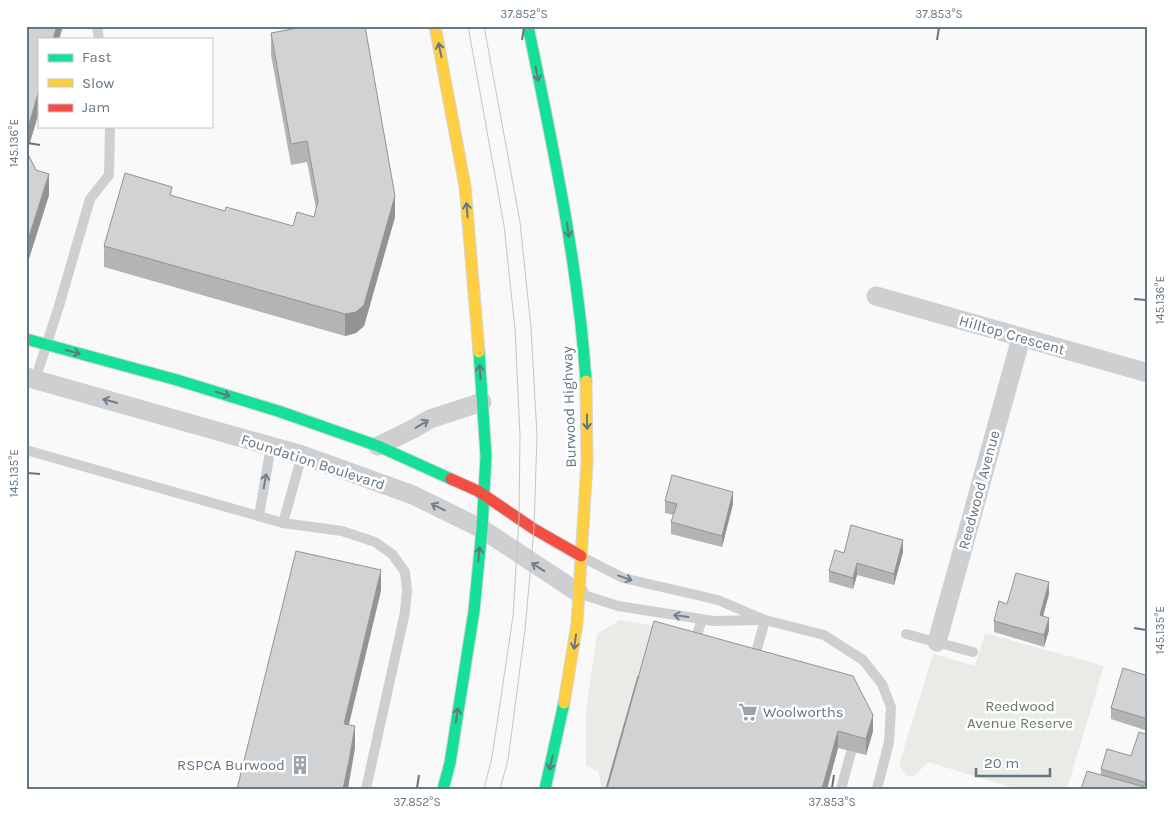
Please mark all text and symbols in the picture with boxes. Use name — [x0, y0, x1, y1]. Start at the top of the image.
text: 37.852°S — [500, 7, 548, 21]
text: 37.853°S — [915, 7, 963, 21]
legend — [38, 38, 212, 128]
one-way arrow — [434, 43, 444, 59]
text: Fast — [82, 48, 112, 66]
one-way arrow — [533, 66, 543, 82]
text: Slow — [82, 74, 114, 92]
text: Jam — [82, 98, 110, 116]
text: 145.136°E — [7, 119, 21, 167]
one-way arrow — [462, 203, 472, 219]
one-way arrow — [564, 222, 574, 238]
text: 145.136°E — [1153, 276, 1167, 324]
street label: Hilltop Crescent — [957, 311, 1067, 359]
street label: Burwood Highway — [558, 346, 580, 468]
one-way arrow — [65, 348, 81, 357]
one-way arrow — [476, 365, 485, 381]
one-way arrow — [215, 390, 231, 400]
one-way arrow — [102, 395, 118, 405]
one-way arrow — [582, 413, 592, 429]
one-way arrow — [414, 418, 428, 428]
street label: Reedwood Avenue — [954, 428, 1004, 552]
street label: Foundation Boulevard — [239, 430, 387, 494]
text: 145.135°E — [7, 449, 21, 497]
one-way arrow — [260, 474, 270, 490]
one-way arrow — [431, 502, 446, 512]
one-way arrow — [475, 547, 484, 563]
one-way arrow — [531, 561, 545, 572]
one-way arrow — [617, 573, 632, 583]
text: 145.135°E — [1153, 606, 1167, 654]
one-way arrow — [674, 611, 690, 621]
one-way arrow — [570, 633, 580, 649]
park label: Reedwood Avenue Reserve — [967, 697, 1073, 732]
supermarket icon: Woolworths — [737, 701, 759, 723]
place label: Woolworths — [763, 703, 844, 721]
one-way arrow — [453, 708, 463, 724]
scale bar — [976, 745, 1050, 777]
building icon: RSPCA Burwood — [289, 754, 311, 776]
one-way arrow — [546, 754, 555, 770]
text: 20 m — [984, 754, 1019, 772]
place label: RSPCA Burwood — [177, 756, 285, 774]
text: 37.852°S — [393, 795, 441, 809]
text: 37.853°S — [808, 795, 856, 809]

